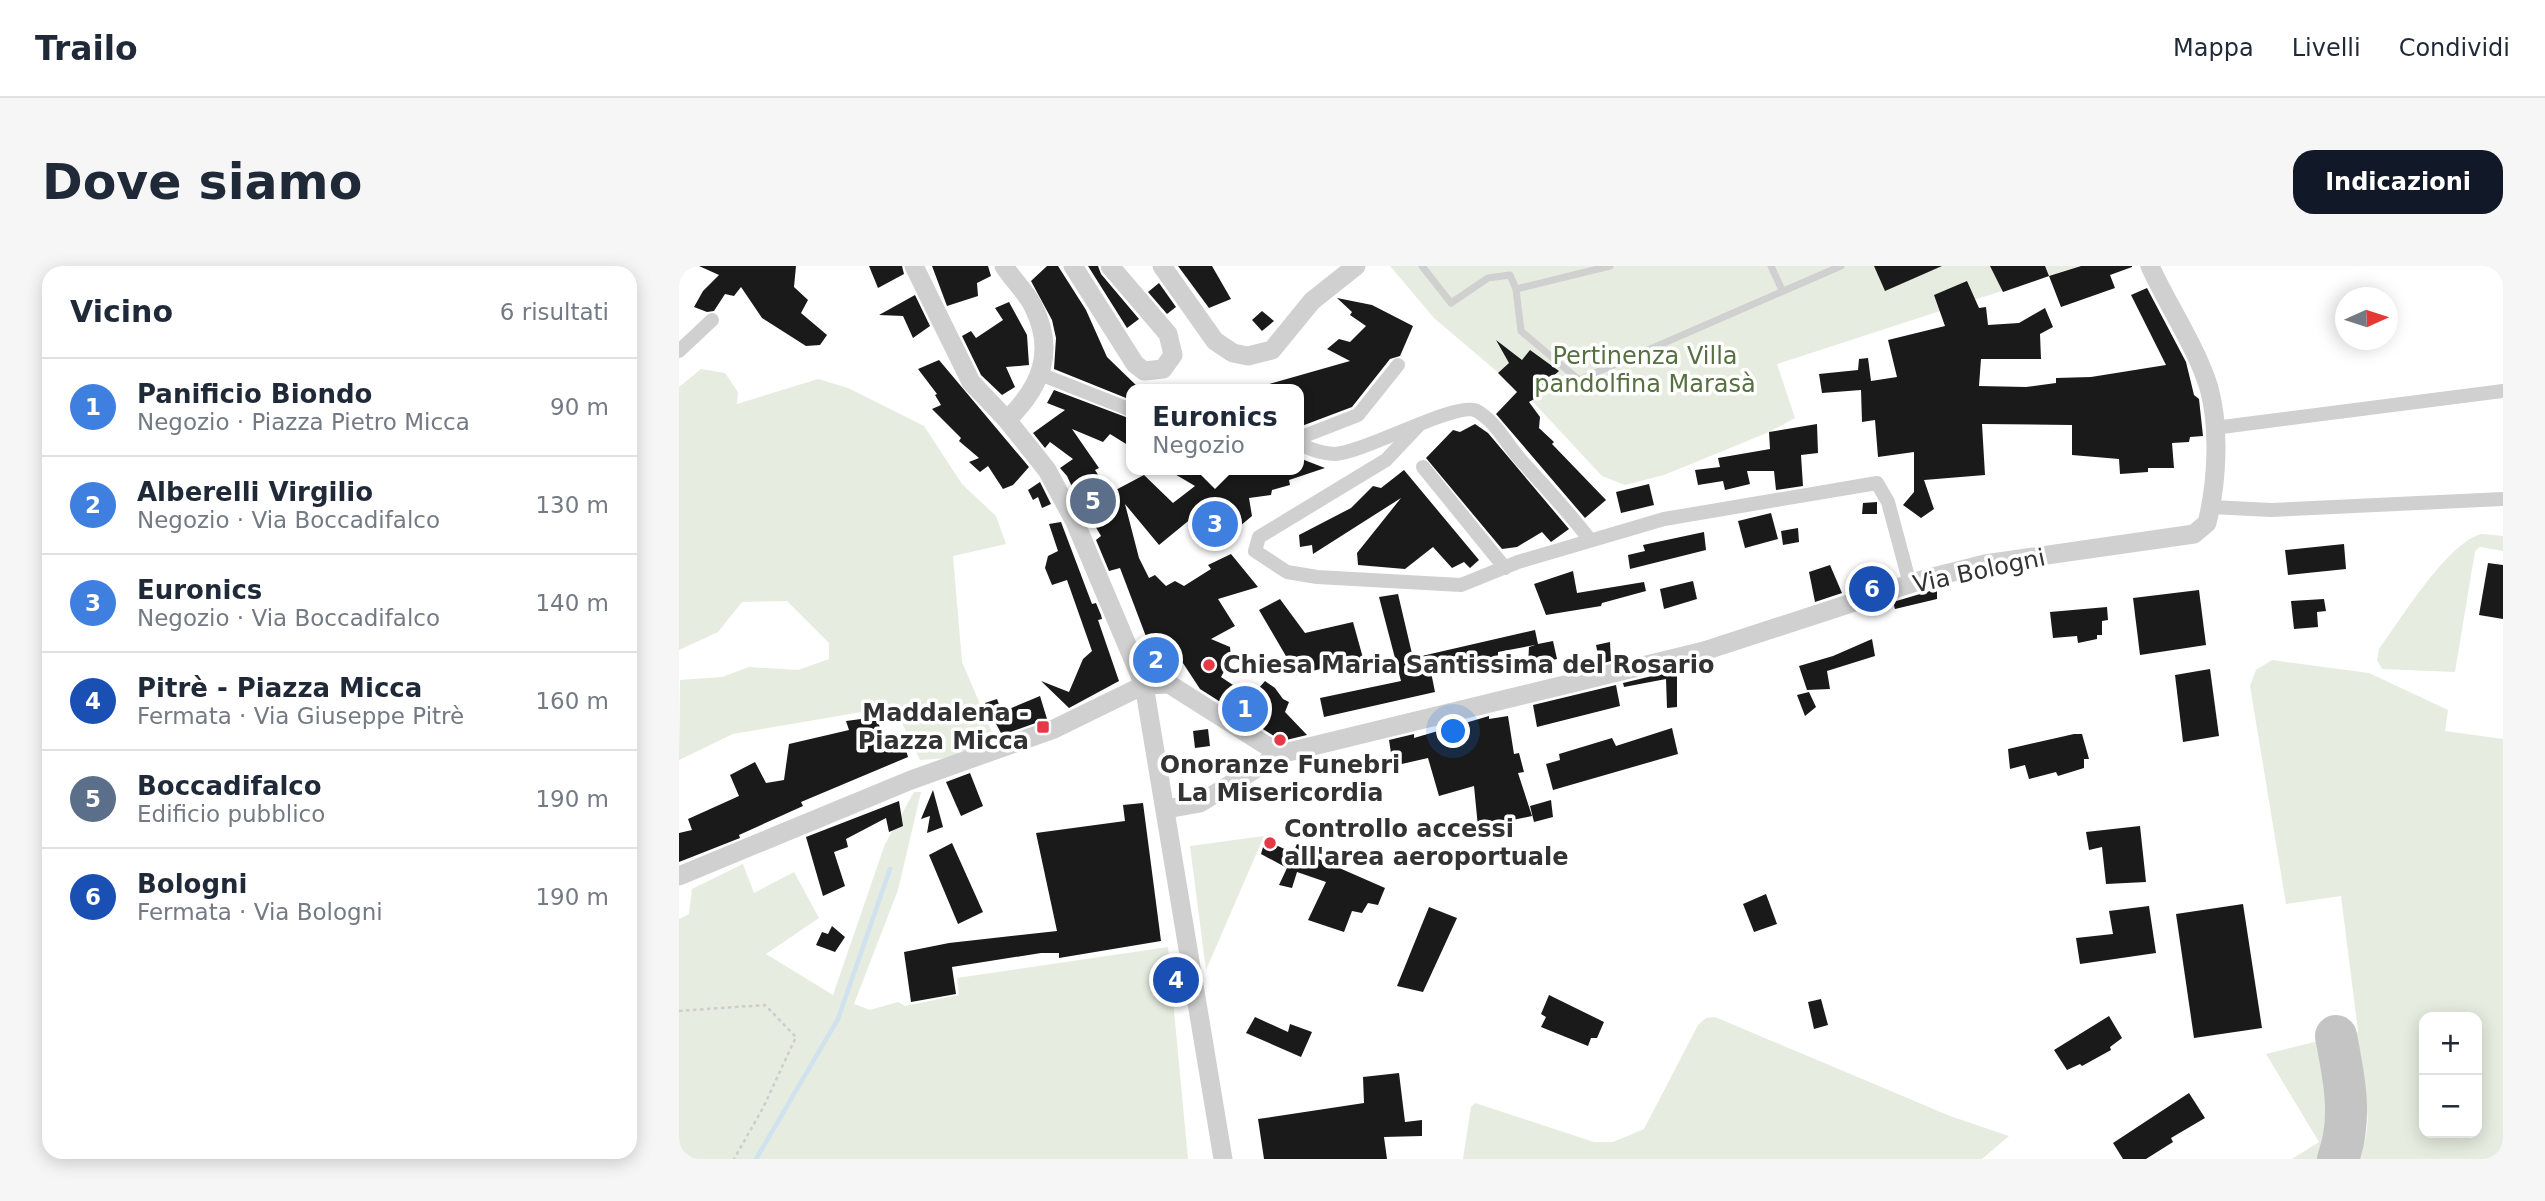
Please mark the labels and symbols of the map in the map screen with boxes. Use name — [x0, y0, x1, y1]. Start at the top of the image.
north arrow — [2335, 287, 2398, 350]
park label: Pertinenza Villa pandolfina Marasà — [1534, 342, 1756, 398]
pin: 5 — [1070, 475, 1116, 527]
pin: 3 — [1192, 498, 1238, 550]
street label: Via Bologni — [1910, 543, 2048, 599]
pin: 6 — [1849, 563, 1895, 615]
pin: 2 — [1133, 634, 1179, 686]
place label: Chiesa Maria Santissima del Rosario — [1223, 651, 1714, 679]
marker: Chiesa Maria Santissima del Rosario — [1201, 657, 1217, 673]
pin: 1 — [1222, 683, 1268, 735]
place label: Maddalena - Piazza Micca — [858, 699, 1029, 755]
your location — [1436, 714, 1470, 748]
marker: Maddalena - Piazza Micca — [1035, 719, 1051, 735]
marker: Onoranze Funebri La Misericordia — [1272, 732, 1288, 748]
place label: Onoranze Funebri La Misericordia — [1160, 751, 1400, 807]
place label: Controllo accessi all'area aeroportuale — [1284, 815, 1568, 871]
marker: Controllo accessi all'area aeroportuale — [1262, 835, 1278, 851]
pin: 4 — [1153, 954, 1199, 1006]

